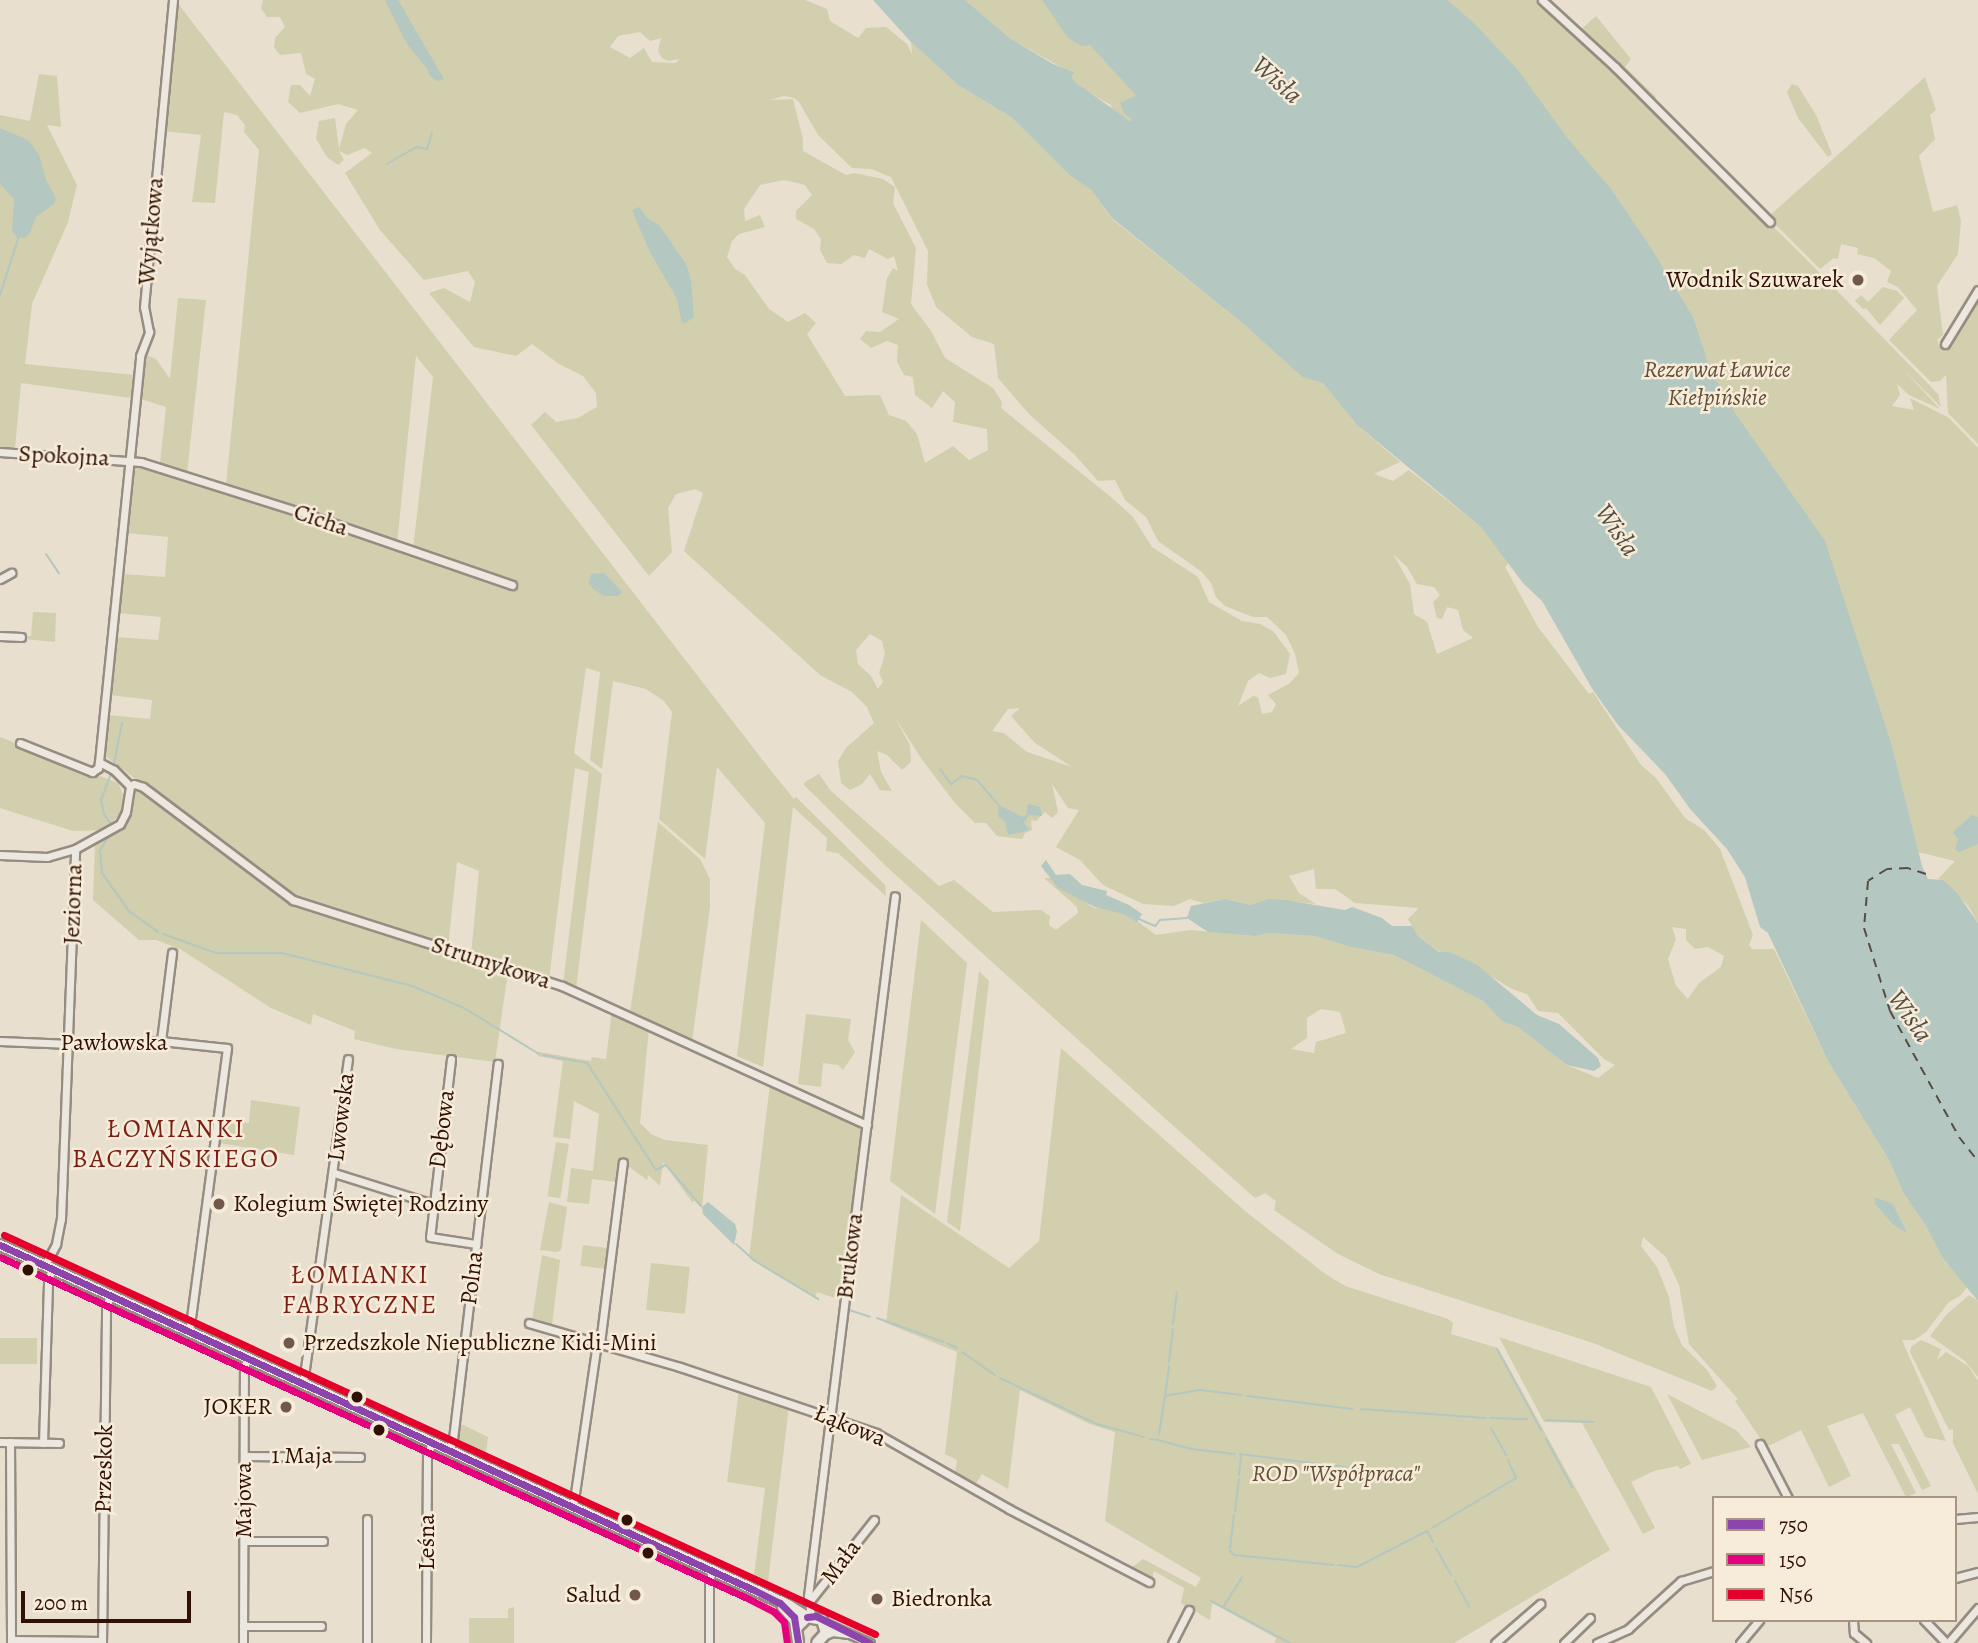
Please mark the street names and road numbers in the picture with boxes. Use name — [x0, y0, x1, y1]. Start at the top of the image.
street label: Wyjątkowa — [132, 176, 170, 286]
street label: Spokojna — [18, 439, 110, 473]
street label: Cicha — [290, 497, 352, 543]
street label: Jeziorna — [57, 863, 89, 945]
street label: Strumykowa — [428, 930, 554, 996]
street label: Pawłowska — [60, 1029, 168, 1057]
street label: Lwowska — [321, 1071, 361, 1163]
street label: Dębowa — [423, 1088, 461, 1170]
street label: Brukowa — [830, 1211, 870, 1301]
street label: Polna — [454, 1249, 490, 1307]
street label: Łąkowa — [810, 1399, 890, 1453]
street label: Przeskok — [89, 1424, 119, 1514]
street label: 1 Maja — [271, 1442, 333, 1470]
street label: Majowa — [230, 1462, 258, 1538]
street label: Leśna — [413, 1514, 441, 1570]
street label: Mała — [815, 1534, 867, 1590]

